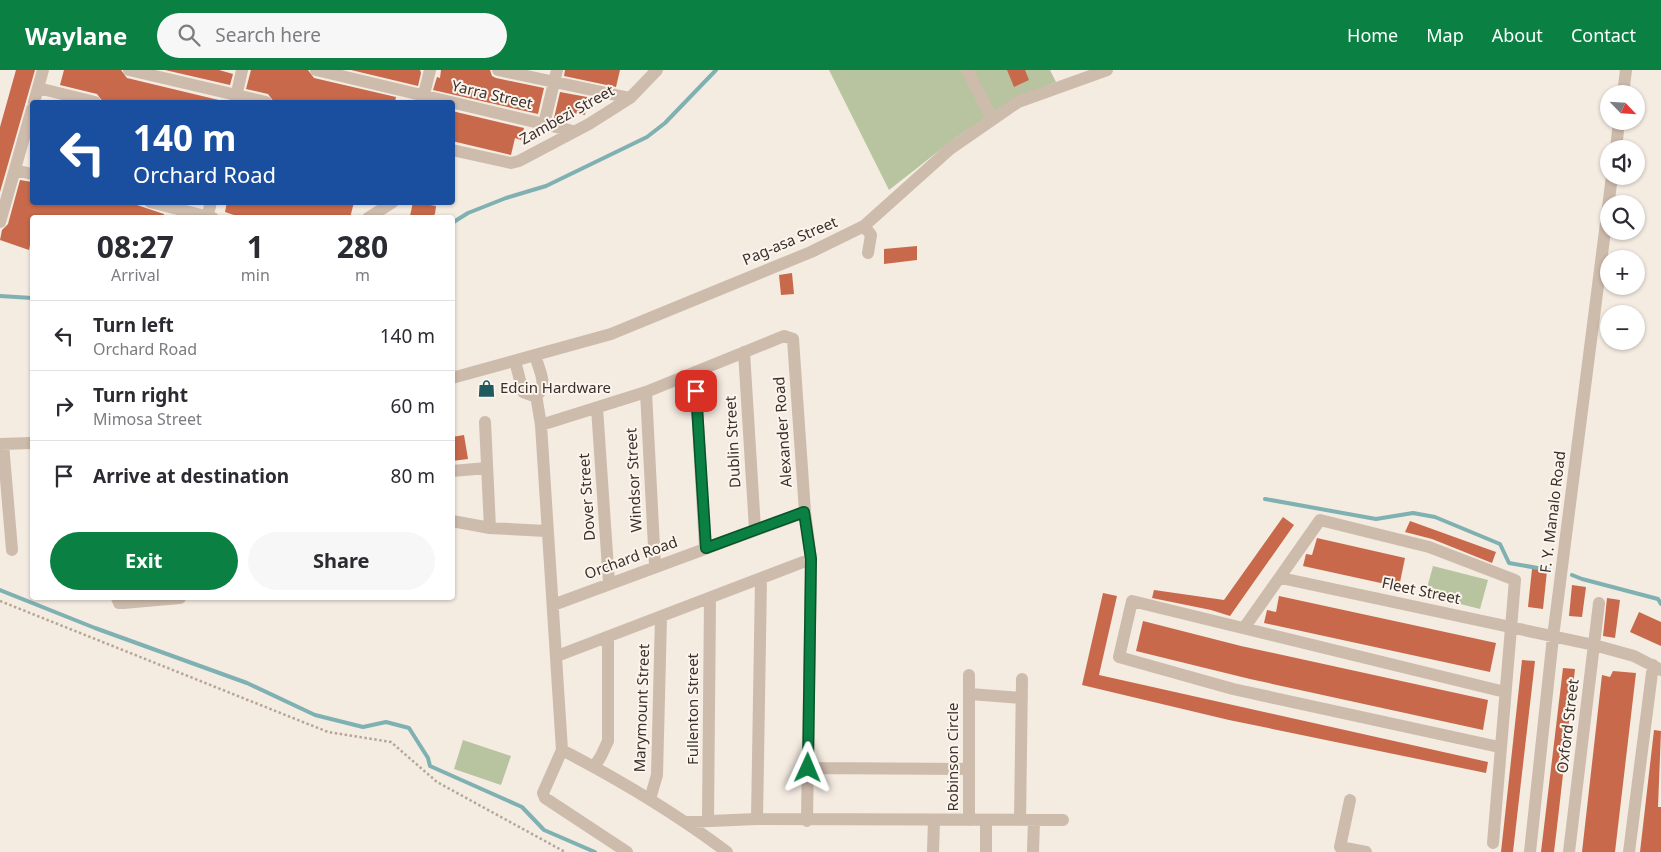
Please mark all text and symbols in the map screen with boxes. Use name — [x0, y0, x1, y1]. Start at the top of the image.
search box — [157, 13, 507, 58]
text: Waylane — [25, 19, 127, 52]
icon: search — [175, 21, 203, 49]
text: Search here — [215, 22, 321, 48]
text: Home — [1347, 23, 1398, 47]
text: Map — [1426, 23, 1464, 47]
text: About — [1492, 23, 1543, 47]
text: Contact — [1571, 23, 1636, 47]
street label: Yarra Street — [450, 75, 535, 113]
street label: Zambezi Street — [516, 80, 618, 148]
north arrow — [1600, 85, 1645, 130]
map controls — [1600, 85, 1645, 350]
text: 140 m — [133, 114, 236, 161]
icon: left — [50, 120, 115, 185]
button: sound — [1600, 140, 1645, 185]
text: Orchard Road — [133, 159, 276, 189]
button: search — [1600, 195, 1645, 240]
street label: Pag-asa Street — [739, 211, 841, 269]
text: 08:27 — [97, 226, 174, 267]
text: 1 — [247, 226, 264, 267]
text: 280 — [337, 226, 388, 267]
button: + — [1600, 250, 1645, 295]
text: Arrival — [111, 264, 160, 286]
text: min — [241, 264, 270, 286]
text: m — [355, 264, 370, 286]
button: − — [1600, 305, 1645, 350]
text: Turn left — [93, 312, 174, 338]
icon: left — [50, 322, 78, 350]
text: 140 m — [380, 323, 435, 349]
text: Orchard Road — [93, 338, 197, 360]
pin — [675, 370, 717, 412]
street label: Alexander Road — [768, 376, 796, 488]
place label: Edcin Hardware — [500, 377, 611, 397]
icon: arrive — [682, 377, 710, 405]
shop icon: Edcin Hardware — [476, 378, 496, 398]
text: Turn right — [93, 382, 188, 408]
icon: right — [50, 392, 78, 420]
text: 60 m — [391, 393, 435, 419]
street label: Dublin Street — [720, 395, 744, 489]
text: Mimosa Street — [93, 408, 202, 430]
street label: Windsor Street — [620, 427, 646, 533]
street label: F. Y. Manalo Road — [1535, 450, 1569, 574]
street label: Dover Street — [573, 452, 599, 542]
icon: arrive — [50, 462, 78, 490]
text: Arrive at destination — [93, 463, 289, 489]
text: 80 m — [391, 463, 435, 489]
street label: Orchard Road — [581, 531, 680, 583]
button: Exit — [50, 532, 238, 590]
button: Share — [248, 532, 435, 590]
street label: Fleet Street — [1380, 572, 1463, 608]
street label: Marymount Street — [629, 643, 653, 773]
street label: Fullenton Street — [682, 652, 702, 765]
street label: Oxford Street — [1551, 677, 1583, 774]
street label: Robinson Circle — [942, 703, 962, 811]
position arrow — [781, 741, 833, 793]

